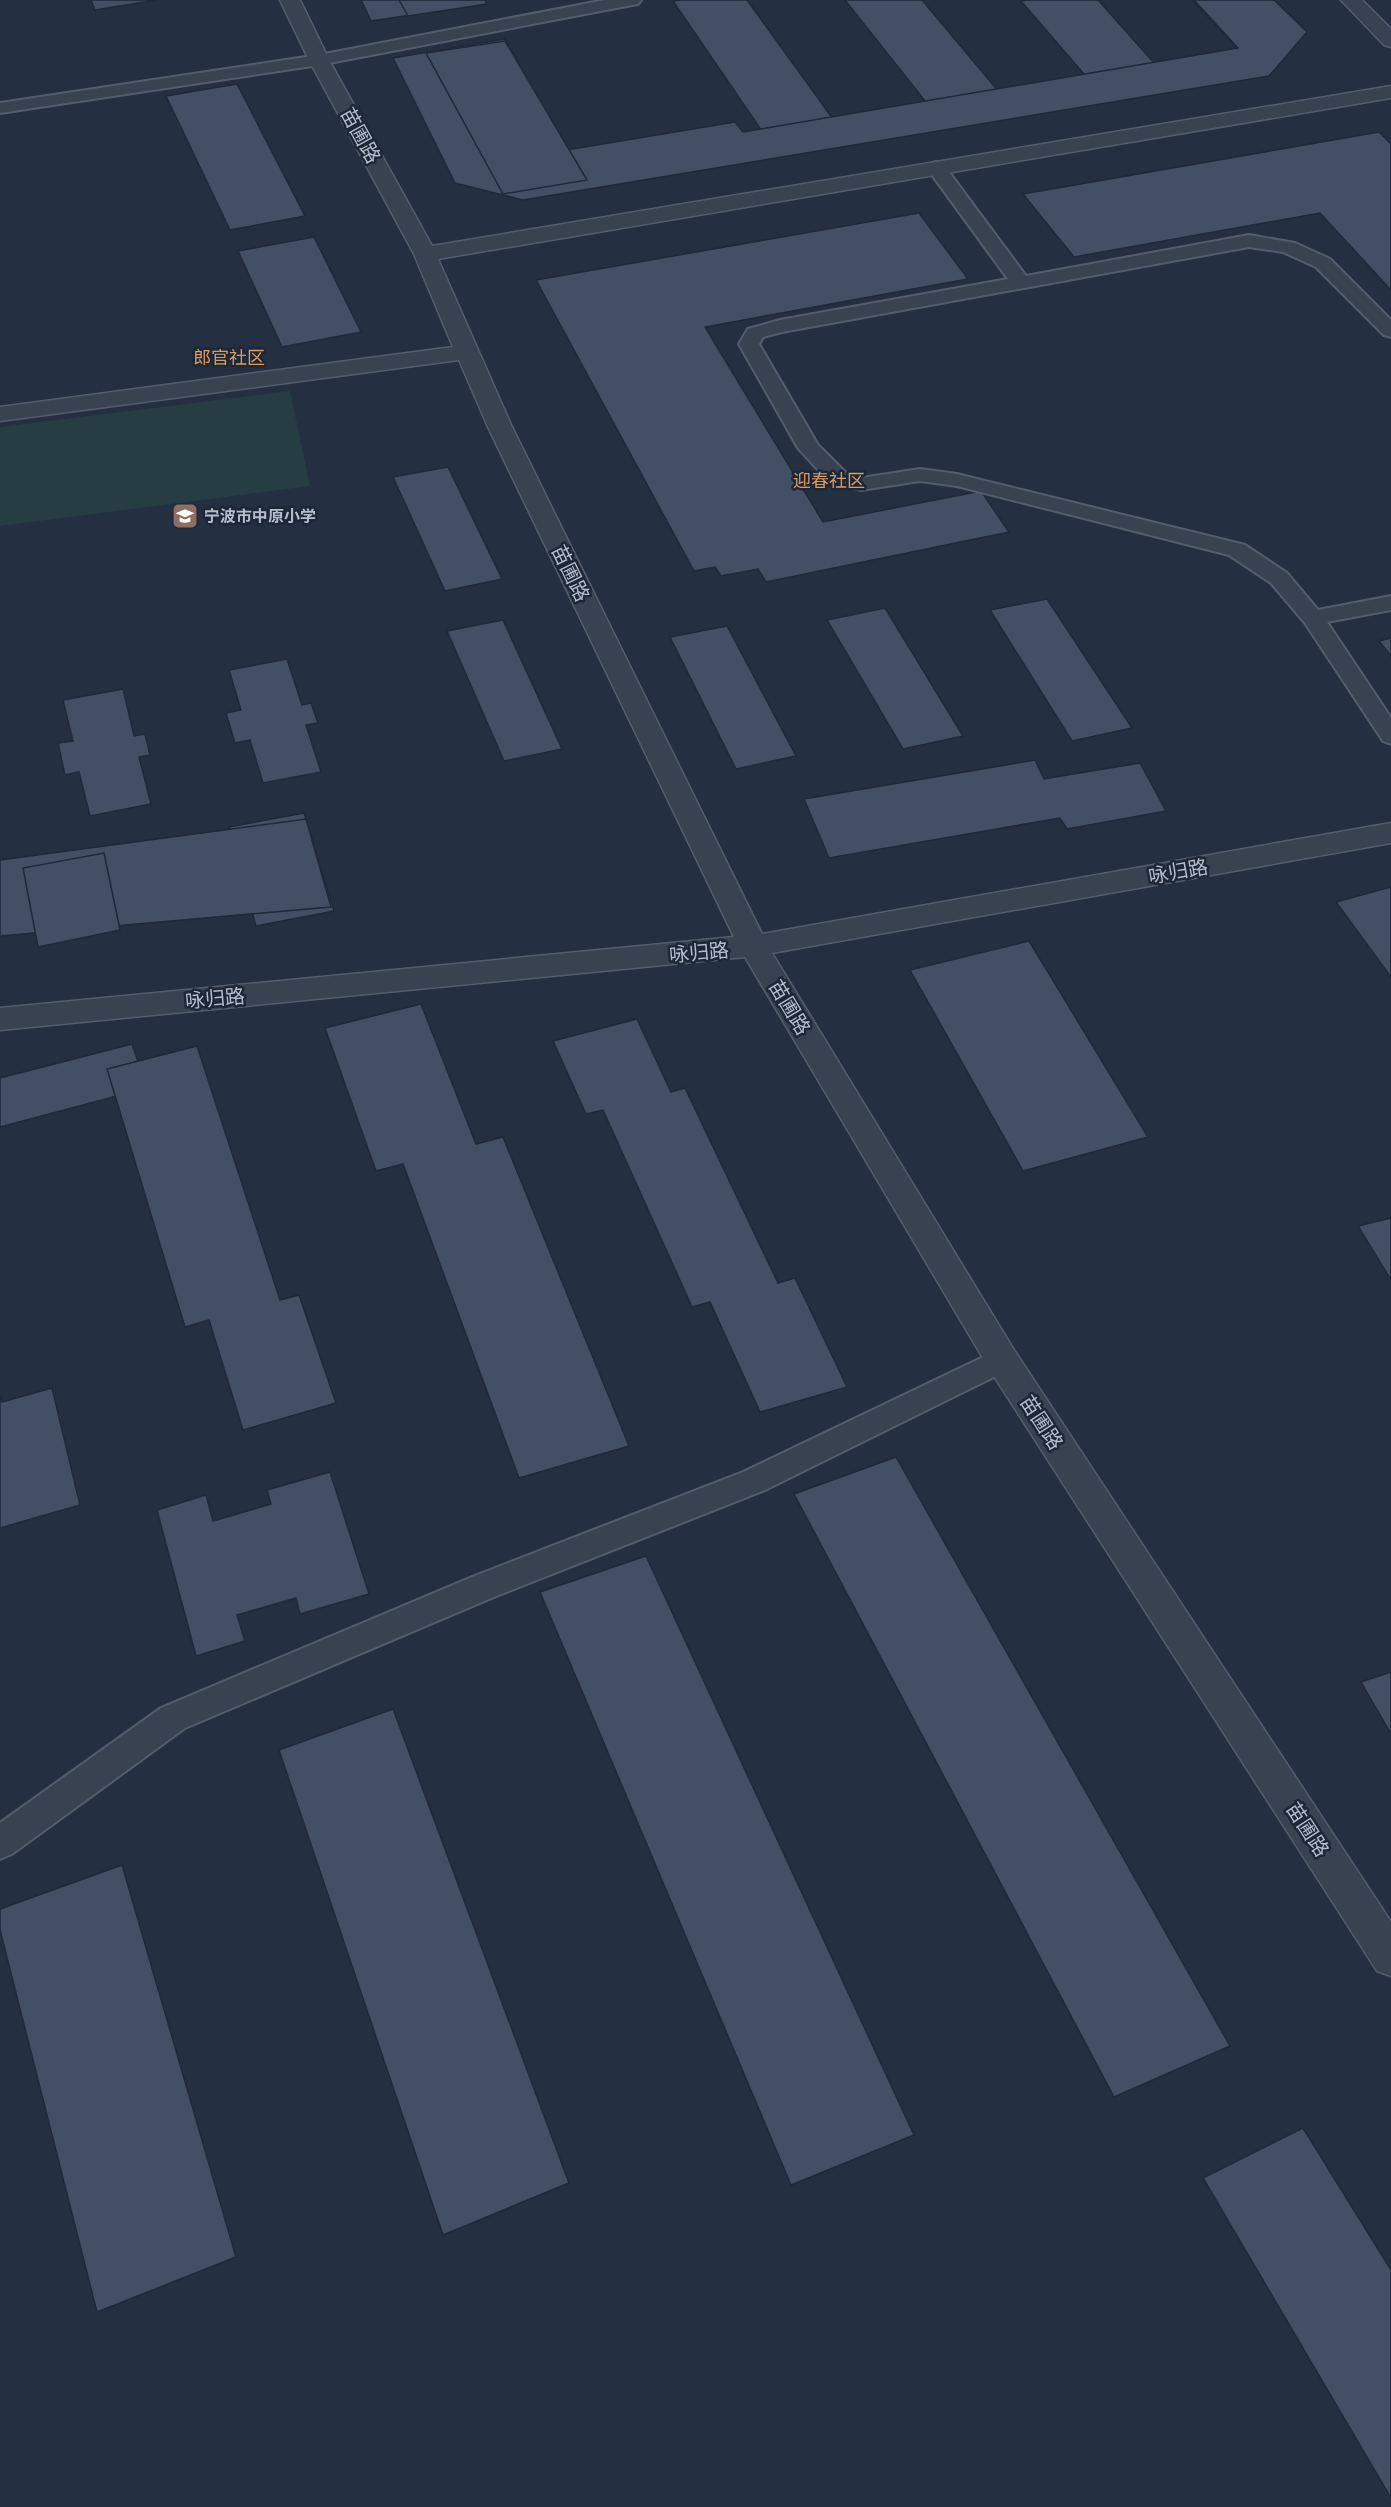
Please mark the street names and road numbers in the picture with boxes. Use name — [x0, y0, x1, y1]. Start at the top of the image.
street label: 苗圃路 — [336, 103, 386, 167]
street label: 苗圃路 — [548, 541, 594, 605]
street label: 咏归路 — [1146, 854, 1210, 888]
street label: 咏归路 — [668, 938, 730, 966]
street label: 苗圃路 — [765, 975, 815, 1039]
street label: 咏归路 — [184, 984, 246, 1012]
street label: 苗圃路 — [1016, 1391, 1068, 1453]
street label: 苗圃路 — [1282, 1798, 1334, 1860]

